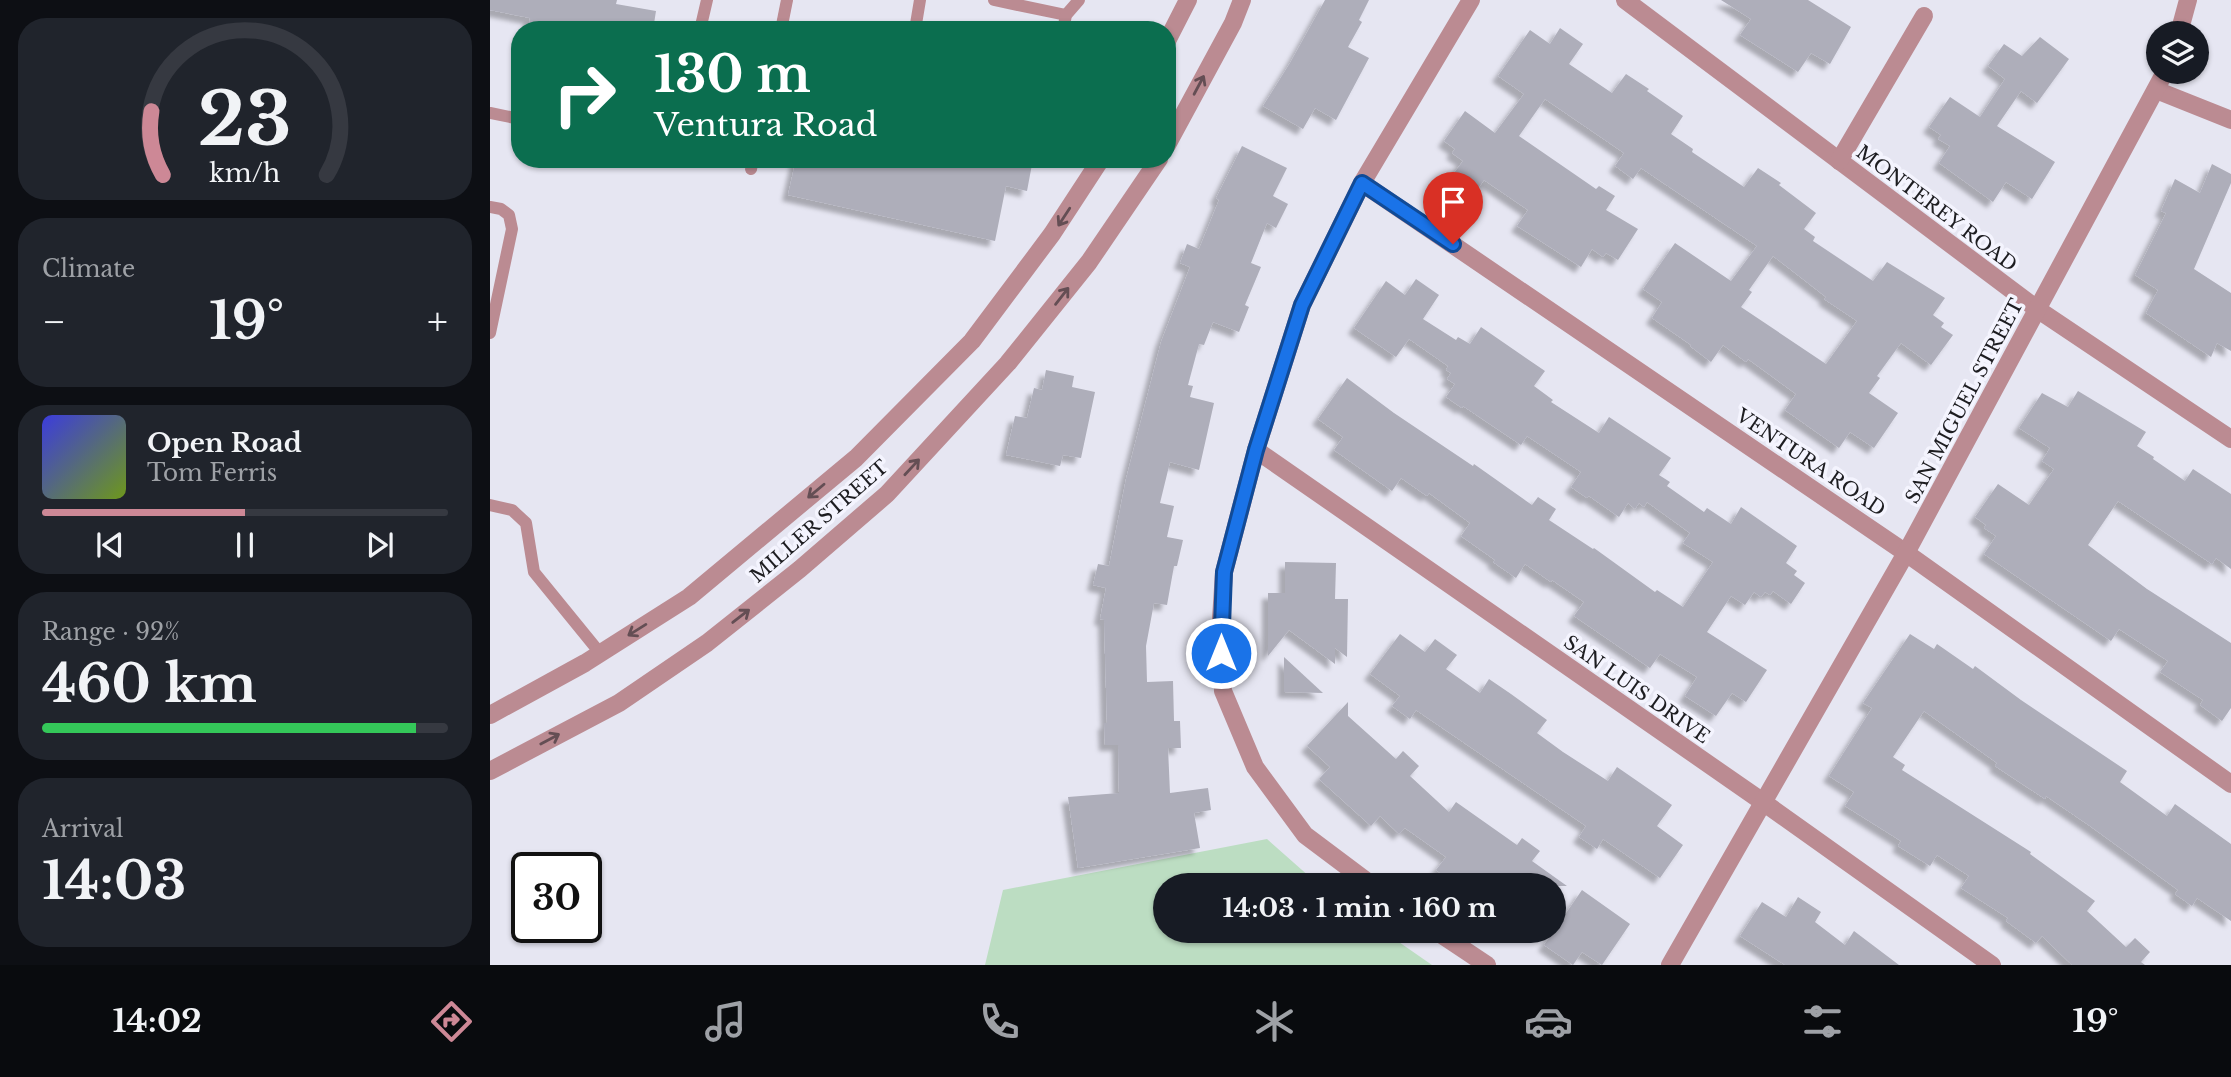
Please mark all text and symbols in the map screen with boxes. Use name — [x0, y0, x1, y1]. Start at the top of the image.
map controls — [2146, 21, 2209, 84]
button: layers — [2146, 21, 2209, 84]
text: 130 m — [654, 44, 811, 105]
icon: right — [539, 49, 630, 140]
text: 23 — [198, 74, 292, 165]
one-way arrow — [1193, 75, 1207, 96]
text: Ventura Road — [654, 105, 877, 145]
street label: MONTEREY ROAD — [1852, 140, 2022, 276]
text: km/h — [210, 158, 280, 189]
pin — [1423, 172, 1483, 244]
icon: arrive — [1434, 183, 1472, 221]
one-way arrow — [1057, 206, 1071, 226]
text: Climate — [42, 255, 135, 283]
one-way arrow — [1054, 287, 1069, 305]
text: 19° — [209, 289, 284, 353]
street label: SAN MIGUEL STREET — [1901, 295, 2028, 507]
text: − — [42, 298, 66, 345]
text: + — [427, 298, 448, 345]
street label: VENTURA ROAD — [1731, 403, 1890, 521]
text: Open Road — [147, 427, 302, 459]
street label: MILLER STREET — [746, 455, 893, 587]
one-way arrow — [904, 458, 920, 476]
text: Tom Ferris — [147, 459, 277, 487]
one-way arrow — [808, 483, 826, 499]
icon: previous — [91, 526, 129, 564]
icon: pause — [226, 526, 264, 564]
icon: next — [361, 526, 399, 564]
one-way arrow — [731, 608, 749, 624]
position arrow — [1184, 616, 1258, 690]
text: Range · 92% — [42, 618, 180, 646]
one-way arrow — [628, 623, 647, 638]
street label: SAN LUIS DRIVE — [1559, 630, 1714, 748]
text: 460 km — [42, 652, 257, 716]
one-way arrow — [539, 732, 560, 746]
text: Arrival — [42, 815, 123, 843]
text: 14:03 — [42, 849, 186, 913]
speed limit sign: 30 — [511, 852, 602, 943]
text: 14:03 · 1 min · 160 m — [1223, 892, 1496, 924]
icon: directions — [427, 997, 476, 1046]
icon: music — [701, 997, 750, 1046]
icon: phone — [975, 997, 1024, 1046]
icon: climate — [1250, 997, 1299, 1046]
icon: car — [1524, 997, 1573, 1046]
icon: filters — [1798, 997, 1847, 1046]
text: 14:02 — [113, 1001, 202, 1041]
text: 19° — [2072, 1001, 2118, 1041]

